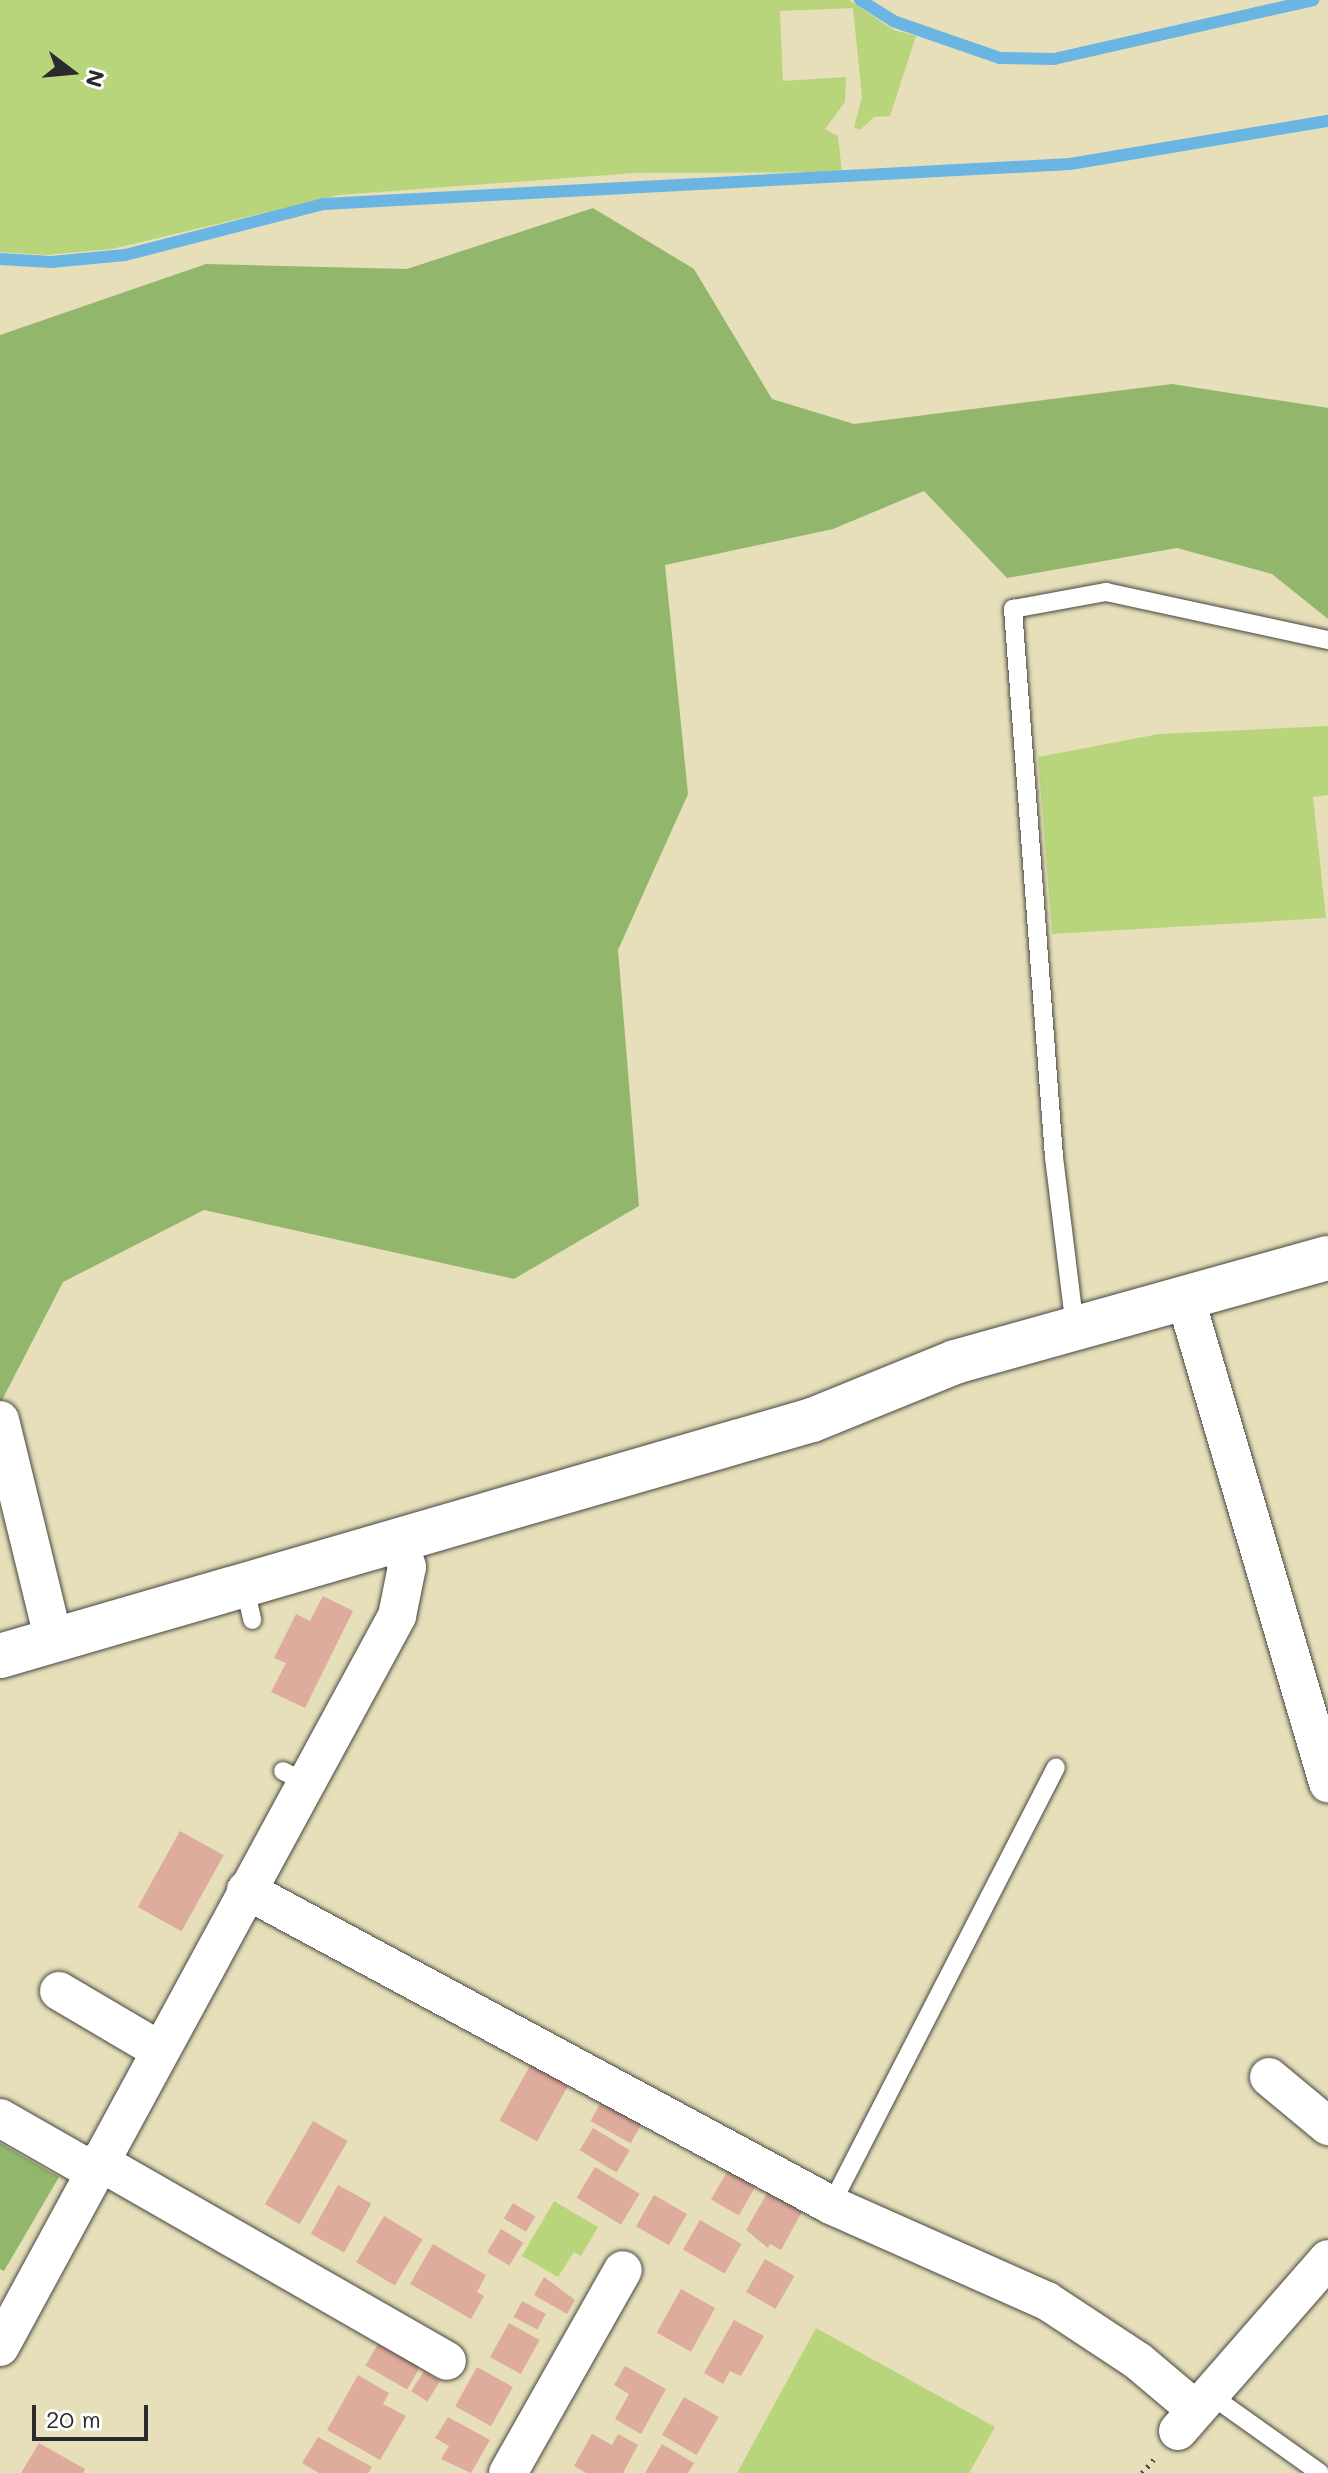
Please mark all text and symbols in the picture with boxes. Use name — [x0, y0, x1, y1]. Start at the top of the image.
north arrow — [32, 32, 112, 112]
text: N — [79, 67, 112, 91]
scale bar — [36, 2389, 152, 2439]
text: 20 m — [46, 2403, 101, 2434]

